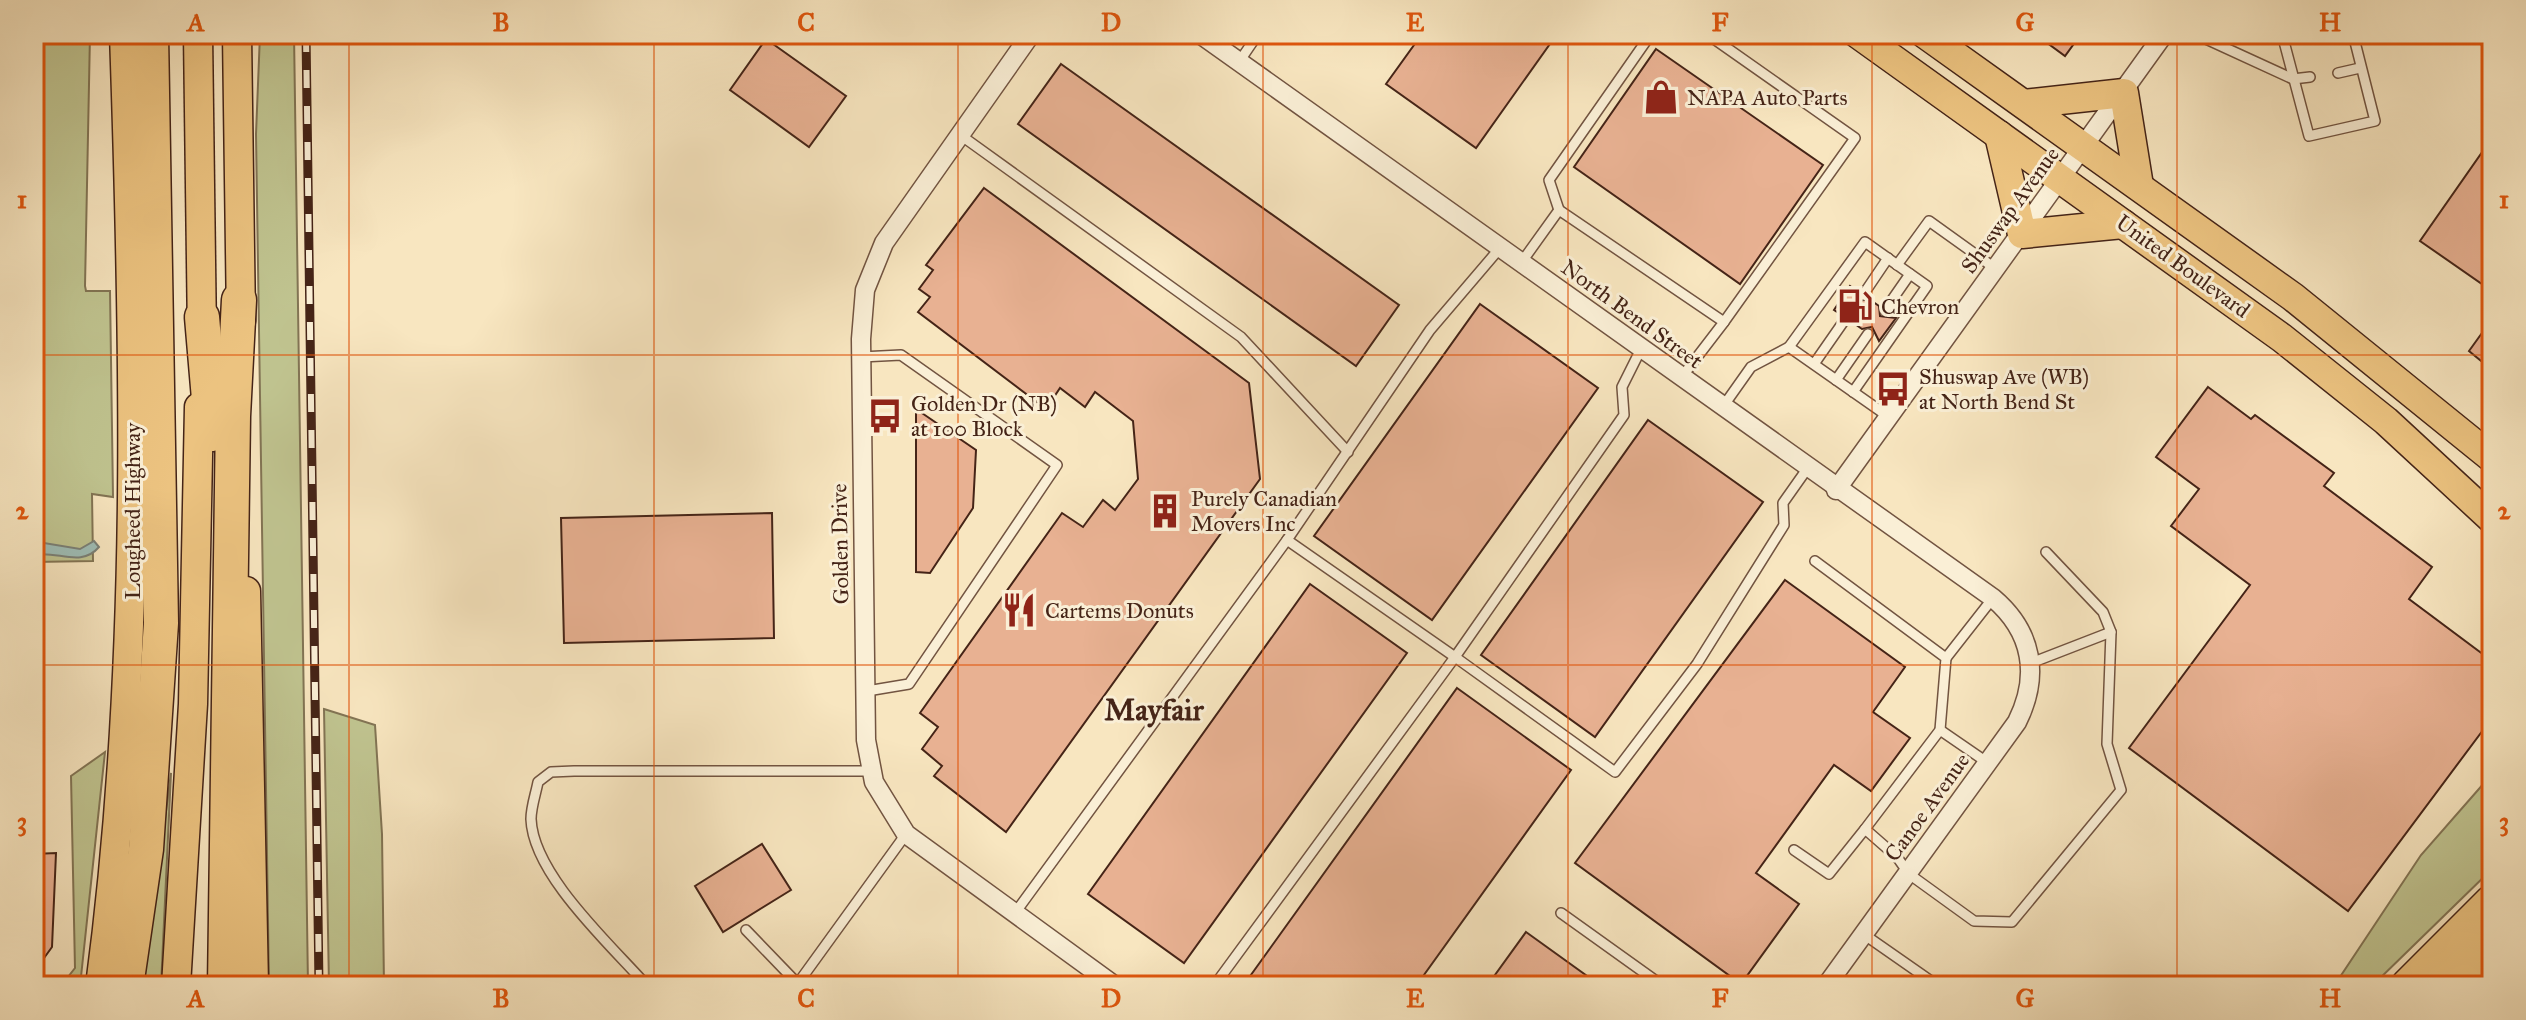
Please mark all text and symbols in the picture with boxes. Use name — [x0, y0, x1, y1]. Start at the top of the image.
text: A — [185, 6, 205, 38]
text: B — [492, 6, 510, 38]
text: C — [797, 6, 815, 38]
text: D — [1101, 6, 1121, 38]
text: E — [1406, 6, 1425, 38]
text: F — [1712, 6, 1729, 38]
text: G — [2015, 6, 2035, 38]
text: H — [2319, 6, 2342, 38]
shop icon: NAPA Auto Parts — [1642, 78, 1680, 116]
place label: NAPA Auto Parts — [1687, 84, 1848, 111]
street label: Shuswap Avenue — [1955, 141, 2065, 279]
text: 1 — [17, 183, 27, 215]
text: 1 — [2499, 183, 2509, 215]
street label: United Boulevard — [2111, 208, 2255, 324]
street label: North Bend Street — [1556, 254, 1708, 375]
fuel station icon: Chevron — [1836, 287, 1874, 325]
place label: Chevron — [1881, 293, 1959, 320]
place label: Shuswap Ave (WB) at North Bend St — [1919, 363, 2089, 415]
bus stop icon: Shuswap Ave (WB) at North Bend St — [1874, 370, 1912, 408]
place label: Golden Dr (NB) at 100 Block — [911, 390, 1057, 442]
bus stop icon: Golden Dr (NB) at 100 Block — [866, 397, 904, 435]
street label: Lougheed Highway — [119, 422, 146, 599]
street label: Golden Drive — [825, 483, 855, 605]
place label: Purely Canadian Movers Inc — [1191, 485, 1337, 537]
building icon: Purely Canadian Movers Inc — [1146, 492, 1184, 530]
text: 2 — [16, 494, 30, 526]
text: 2 — [2498, 494, 2512, 526]
restaurant icon: Cartems Donuts — [1000, 591, 1038, 629]
place label: Cartems Donuts — [1045, 597, 1194, 624]
district label: Mayfair — [1104, 692, 1205, 728]
street label: Canoe Avenue — [1879, 748, 1975, 866]
text: 3 — [17, 805, 27, 837]
text: 3 — [2499, 805, 2509, 837]
text: A — [185, 982, 205, 1014]
text: B — [492, 982, 510, 1014]
text: C — [797, 982, 815, 1014]
text: D — [1101, 982, 1121, 1014]
text: E — [1406, 982, 1425, 1014]
text: F — [1712, 982, 1729, 1014]
text: G — [2015, 982, 2035, 1014]
text: H — [2319, 982, 2342, 1014]

